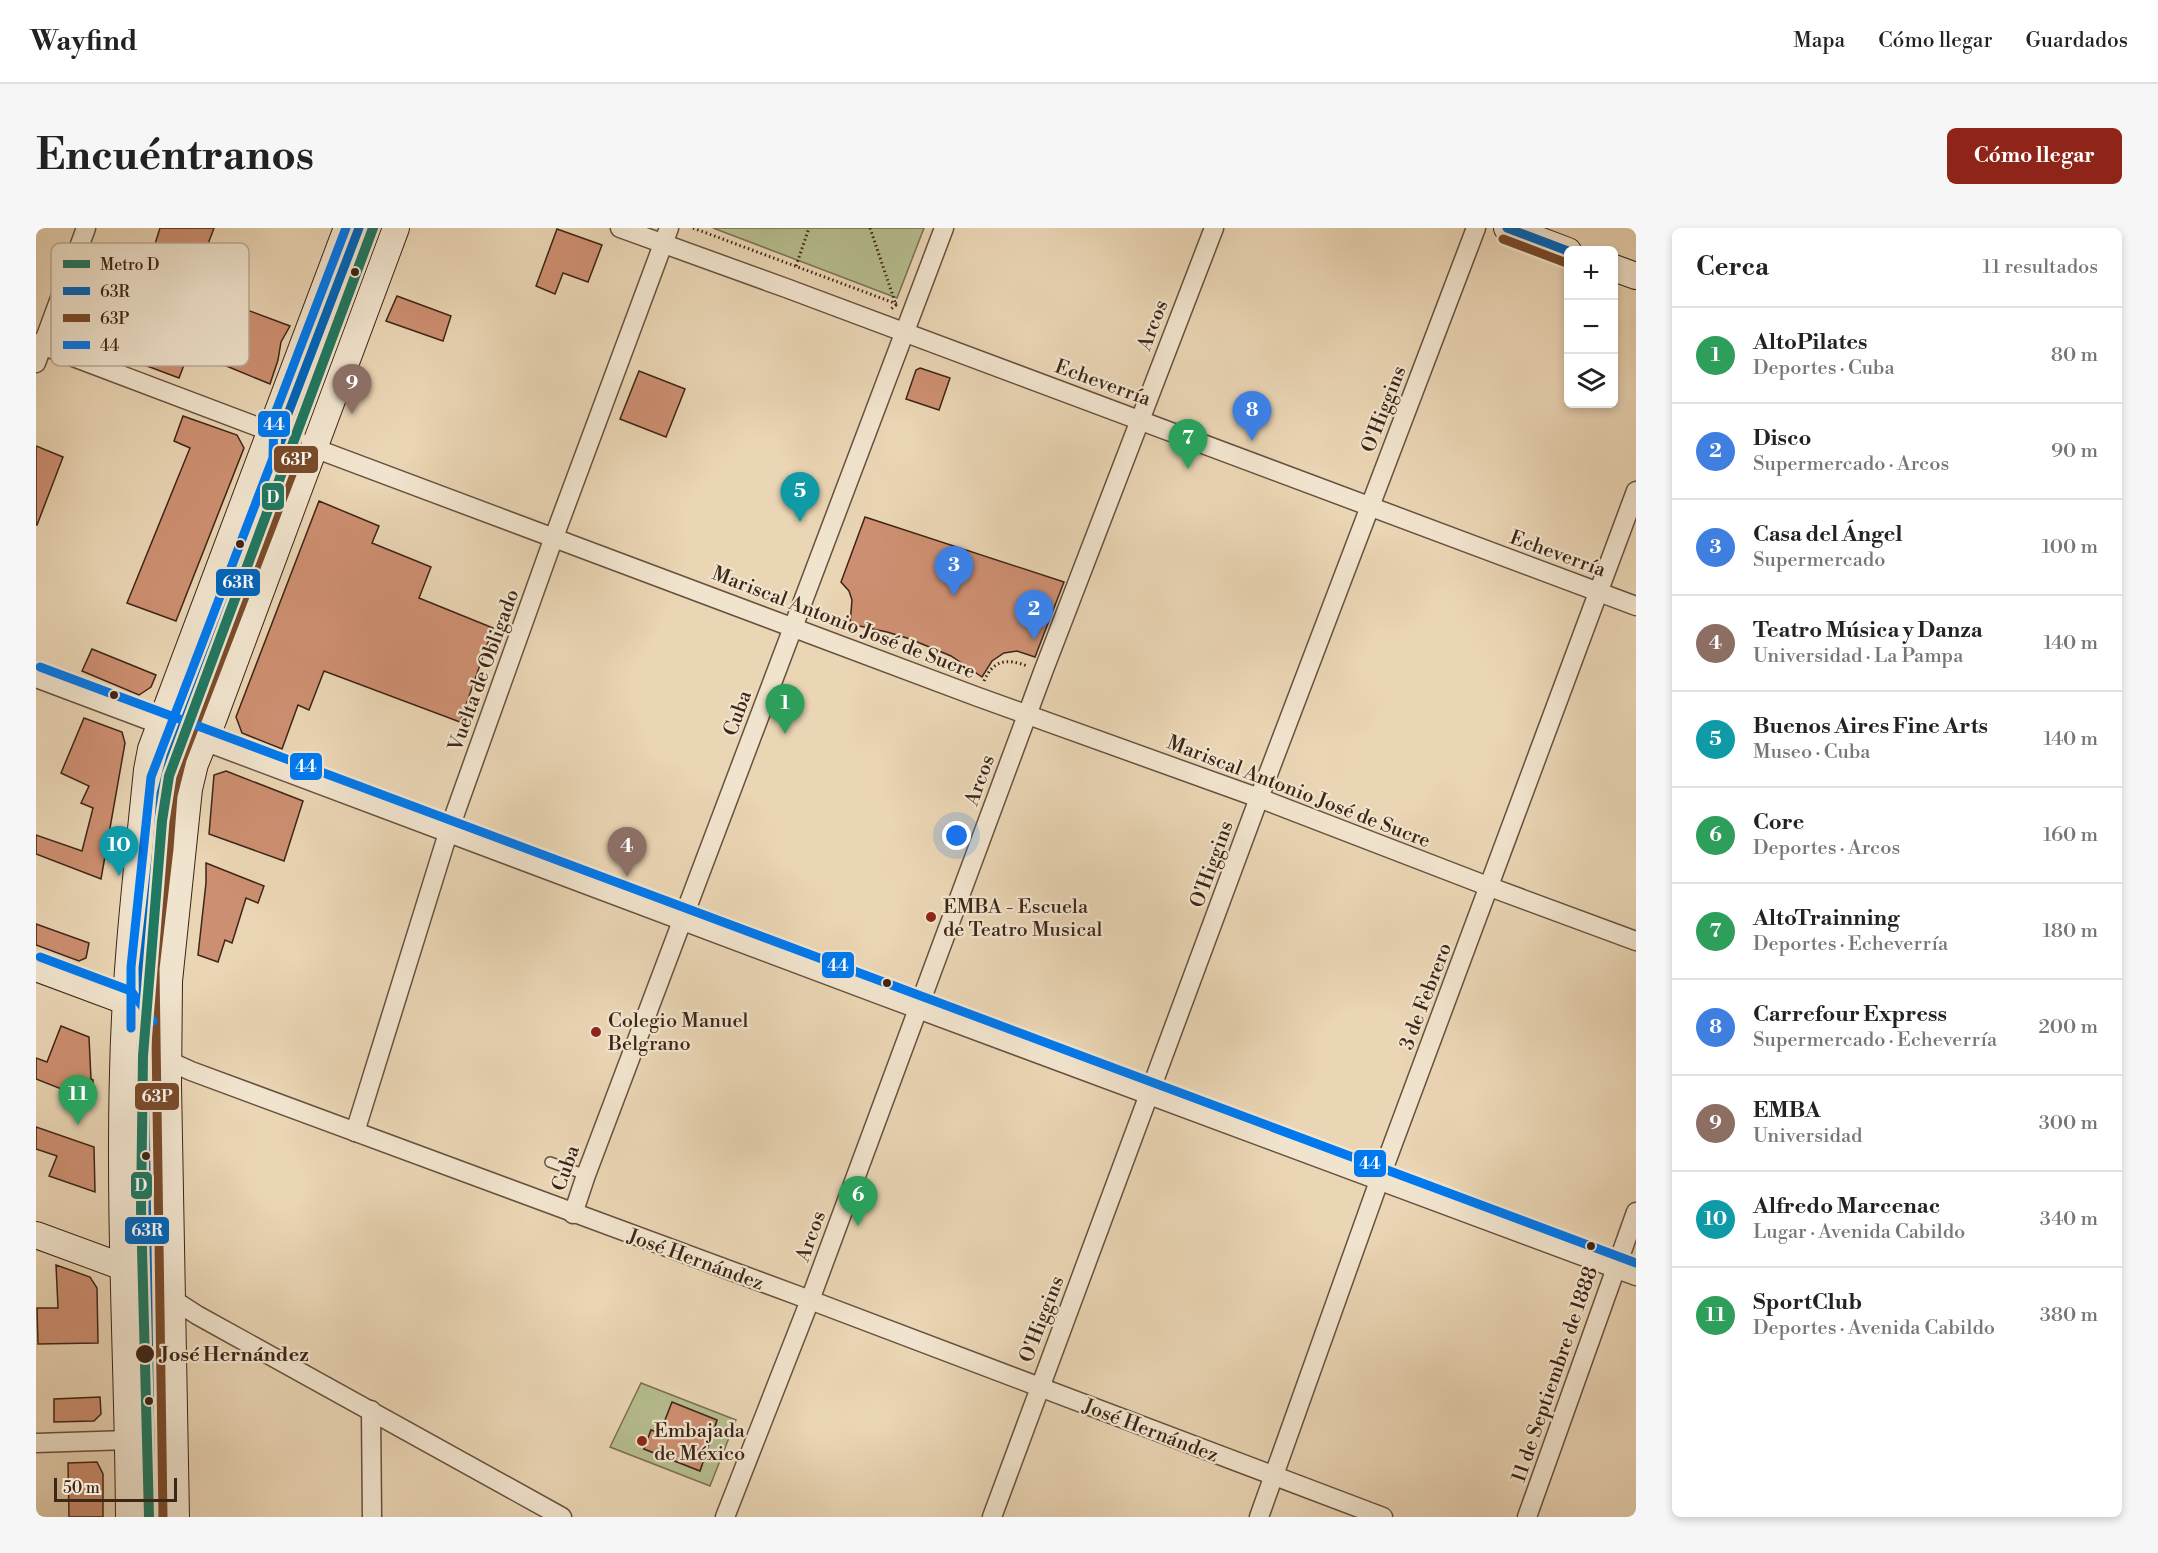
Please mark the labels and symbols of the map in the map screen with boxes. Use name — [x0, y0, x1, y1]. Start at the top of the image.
legend — [51, 243, 249, 366]
text: Metro D — [100, 255, 159, 275]
unlabelled marker — [349, 266, 361, 278]
text: 63R — [100, 282, 131, 302]
street label: Arcos — [1132, 297, 1174, 355]
text: 63P — [100, 309, 130, 329]
text: 44 — [100, 336, 120, 356]
street label: Echeverría — [1051, 355, 1155, 413]
street label: O'Higgins — [1356, 363, 1412, 456]
pin: 9 — [332, 364, 372, 414]
pin: 8 — [1232, 392, 1272, 441]
line badge: 44 — [257, 410, 291, 438]
text: 44 — [263, 415, 285, 435]
pin: 7 — [1168, 420, 1208, 469]
line badge: 63P — [273, 445, 319, 474]
text: 63P — [281, 450, 312, 470]
pin: 5 — [780, 472, 819, 522]
line badge: D — [261, 482, 285, 511]
text: D — [267, 488, 280, 508]
street label: Echeverría — [1506, 526, 1610, 584]
unlabelled marker — [234, 538, 246, 550]
pin: 3 — [934, 546, 974, 596]
street label: Mariscal Antonio José de Sucre — [708, 562, 979, 685]
line badge: 63R — [215, 568, 261, 597]
text: 63R — [222, 573, 255, 593]
street label: Vuelta de Obligado — [443, 586, 525, 756]
pin: 2 — [1014, 590, 1054, 640]
pin: 1 — [766, 684, 804, 734]
street label: Cuba — [719, 686, 758, 740]
unlabelled marker — [108, 689, 120, 701]
street label: Mariscal Antonio José de Sucre — [1163, 731, 1434, 854]
line badge: 44 — [289, 752, 323, 781]
street label: Arcos — [959, 752, 1001, 810]
text: 44 — [295, 757, 317, 777]
street label: O'Higgins — [1185, 818, 1240, 911]
your location — [942, 821, 971, 850]
pin: 10 — [100, 826, 139, 876]
pin: 4 — [608, 828, 646, 877]
place label: EMBA - Escuela de Teatro Musical — [943, 895, 1103, 943]
marker: EMBA - Escuela de Teatro Musical — [924, 910, 938, 924]
street label: 3 de Febrero — [1395, 940, 1458, 1053]
line badge: 44 — [821, 951, 855, 979]
text: 44 — [827, 956, 849, 976]
unlabelled marker — [881, 977, 893, 989]
place label: Colegio Manuel Belgrano — [607, 1009, 749, 1057]
marker: Colegio Manuel Belgrano — [589, 1025, 603, 1039]
pin: 11 — [58, 1076, 98, 1125]
line badge: 63P — [134, 1082, 180, 1111]
text: 63P — [142, 1087, 173, 1107]
street label: Cuba — [547, 1142, 586, 1195]
line badge: 44 — [1353, 1149, 1387, 1178]
unlabelled marker — [140, 1150, 152, 1162]
text: 44 — [1359, 1154, 1381, 1174]
line badge: D — [130, 1171, 153, 1200]
text: D — [135, 1176, 148, 1196]
pin: 6 — [838, 1176, 878, 1226]
street label: Arcos — [790, 1208, 832, 1266]
line badge: 63R — [124, 1216, 170, 1245]
text: 63R — [131, 1221, 164, 1241]
street label: José Hernández — [623, 1224, 767, 1297]
unlabelled marker — [1585, 1240, 1597, 1252]
street label: 11 de Septiembre de 1888 — [1507, 1263, 1604, 1486]
street label: O'Higgins — [1014, 1273, 1070, 1366]
marker: José Hernández — [134, 1343, 156, 1365]
place label: José Hernández — [158, 1343, 309, 1368]
street label: José Hernández — [1078, 1394, 1222, 1469]
unlabelled marker — [143, 1395, 155, 1407]
place label: Embajada de México — [654, 1419, 746, 1467]
marker: Embajada de México — [635, 1434, 649, 1448]
scale bar — [54, 1475, 177, 1502]

